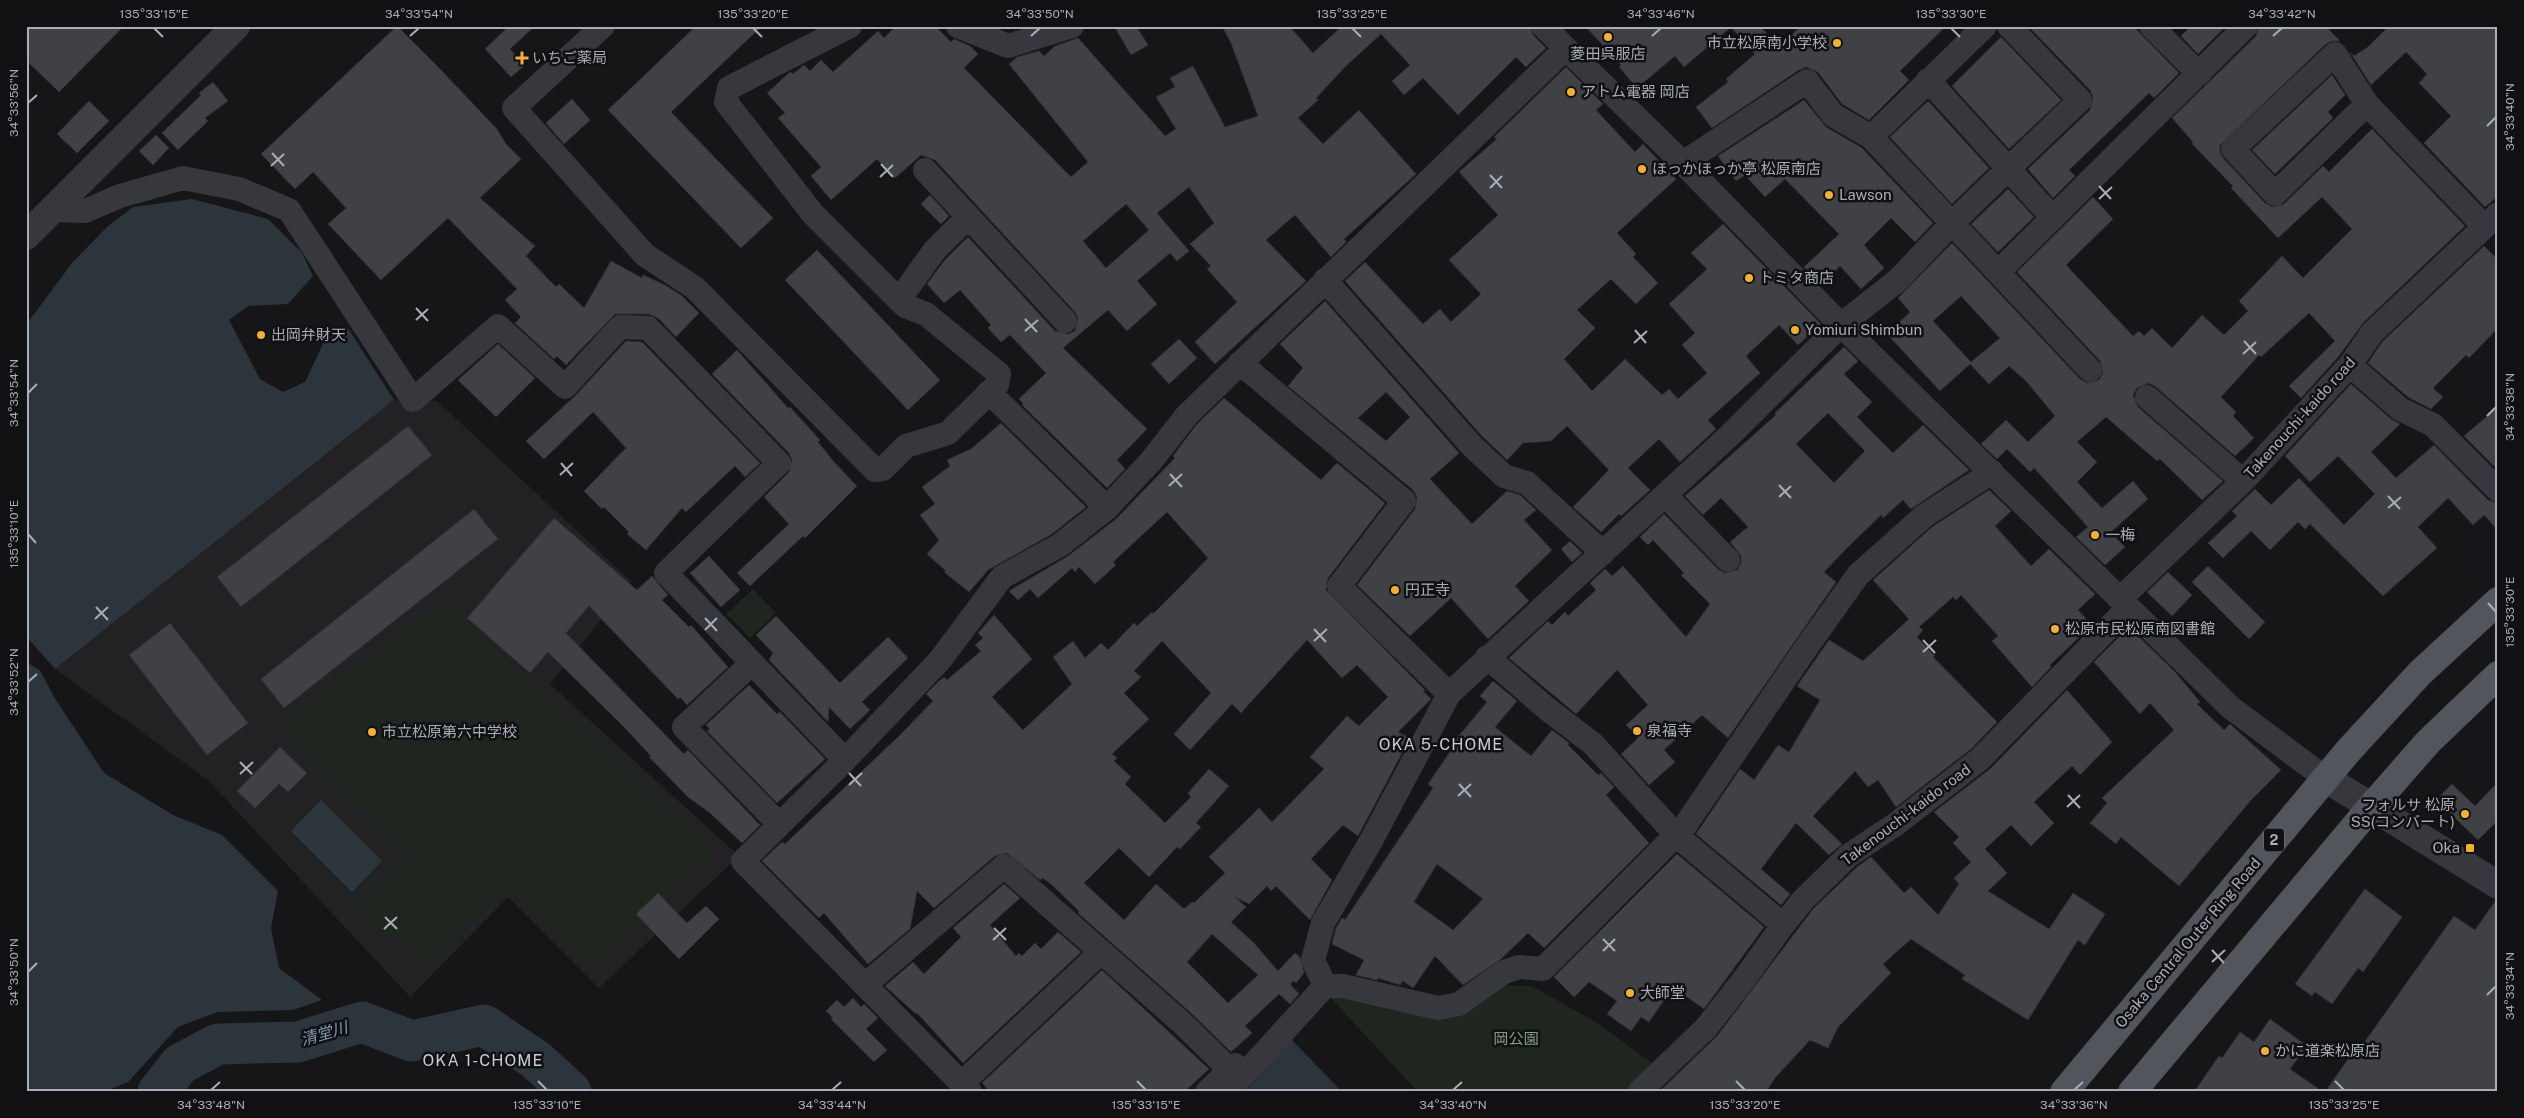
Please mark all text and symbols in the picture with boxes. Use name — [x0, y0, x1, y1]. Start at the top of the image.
text: 135°33'15"E — [120, 7, 188, 21]
text: 34°33'54"N — [385, 7, 453, 21]
text: 135°33'20"E — [718, 7, 788, 21]
text: 34°33'50"N — [1006, 7, 1074, 21]
text: 135°33'25"E — [1316, 7, 1388, 21]
text: 34°33'46"N — [1627, 7, 1695, 21]
text: 135°33'30"E — [1915, 7, 1987, 21]
text: 34°33'42"N — [2248, 7, 2316, 21]
marker: 菱田呉服店 — [1602, 31, 1614, 43]
place label: 市立松原南小学校 — [1707, 34, 1827, 51]
marker: 市立松原南小学校 — [1831, 37, 1843, 49]
place label: 菱田呉服店 — [1570, 45, 1646, 62]
place label: いちご薬局 — [532, 49, 607, 66]
marker: いちご薬局 — [516, 52, 528, 64]
text: 34°33'56"N — [7, 69, 21, 137]
place label: アトム電器 岡店 — [1581, 83, 1690, 100]
text: 34°33'40"N — [2503, 83, 2517, 151]
marker: アトム電器 岡店 — [1565, 86, 1577, 98]
place label: ほっかほっか亭 松原南店 — [1652, 160, 1821, 177]
marker: ほっかほっか亭 松原南店 — [1636, 163, 1648, 175]
place label: Lawson — [1839, 186, 1892, 203]
marker: Lawson — [1823, 189, 1835, 201]
place label: トミタ商店 — [1759, 269, 1834, 286]
marker: トミタ商店 — [1743, 272, 1755, 284]
place label: Yomiuri Shimbun — [1805, 321, 1922, 338]
marker: Yomiuri Shimbun — [1789, 324, 1801, 336]
place label: 出岡弁財天 — [271, 326, 346, 343]
marker: 出岡弁財天 — [255, 329, 267, 341]
street label: Takenouchi-kaido road — [2241, 354, 2359, 482]
text: 34°33'54"N — [7, 359, 21, 427]
text: 34°33'38"N — [2503, 373, 2517, 441]
text: 135°33'10"E — [7, 500, 21, 568]
place label: 一梅 — [2105, 526, 2135, 543]
marker: 一梅 — [2089, 529, 2101, 541]
text: 135°33'30"E — [2503, 576, 2517, 648]
place label: 円正寺 — [1405, 581, 1450, 598]
marker: 円正寺 — [1389, 584, 1401, 596]
place label: 松原市民松原南図書館 — [2065, 620, 2215, 637]
marker: 松原市民松原南図書館 — [2049, 623, 2061, 635]
text: 34°33'52"N — [7, 648, 21, 716]
place label: 泉福寺 — [1647, 722, 1692, 739]
place label: 市立松原第六中学校 — [382, 723, 517, 740]
marker: 泉福寺 — [1631, 725, 1643, 737]
marker: 市立松原第六中学校 — [366, 726, 378, 738]
district label: OKA 5-CHOME — [1379, 735, 1503, 754]
street label: Takenouchi-kaido road — [1838, 760, 1974, 869]
place label: フォルサ 松原 SS(コンバート) — [2351, 796, 2455, 830]
marker: フォルサ 松原 SS(コンバート) — [2459, 808, 2471, 820]
road number: 2 — [2264, 828, 2284, 852]
place label: Oka — [2433, 839, 2460, 856]
marker: Oka — [2464, 842, 2476, 854]
street label: Osaka Central Outer Ring Road — [2112, 854, 2264, 1031]
text: 34°33'50"N — [7, 938, 21, 1006]
text: 34°33'34"N — [2503, 952, 2517, 1020]
place label: 大師堂 — [1640, 984, 1685, 1001]
marker: 大師堂 — [1624, 987, 1636, 999]
water label: 清堂川 — [298, 1017, 352, 1049]
park label: 岡公園 — [1493, 1030, 1539, 1047]
place label: かに道楽松原店 — [2275, 1042, 2380, 1059]
marker: かに道楽松原店 — [2259, 1045, 2271, 1057]
district label: OKA 1-CHOME — [423, 1051, 543, 1070]
text: 34°33'48"N — [177, 1098, 245, 1112]
text: 135°33'10"E — [513, 1098, 581, 1112]
text: 34°33'44"N — [798, 1098, 866, 1112]
text: 135°33'15"E — [1112, 1098, 1180, 1112]
text: 34°33'40"N — [1419, 1098, 1487, 1112]
text: 135°33'20"E — [1710, 1098, 1780, 1112]
text: 34°33'36"N — [2040, 1098, 2108, 1112]
text: 135°33'25"E — [2308, 1098, 2380, 1112]

